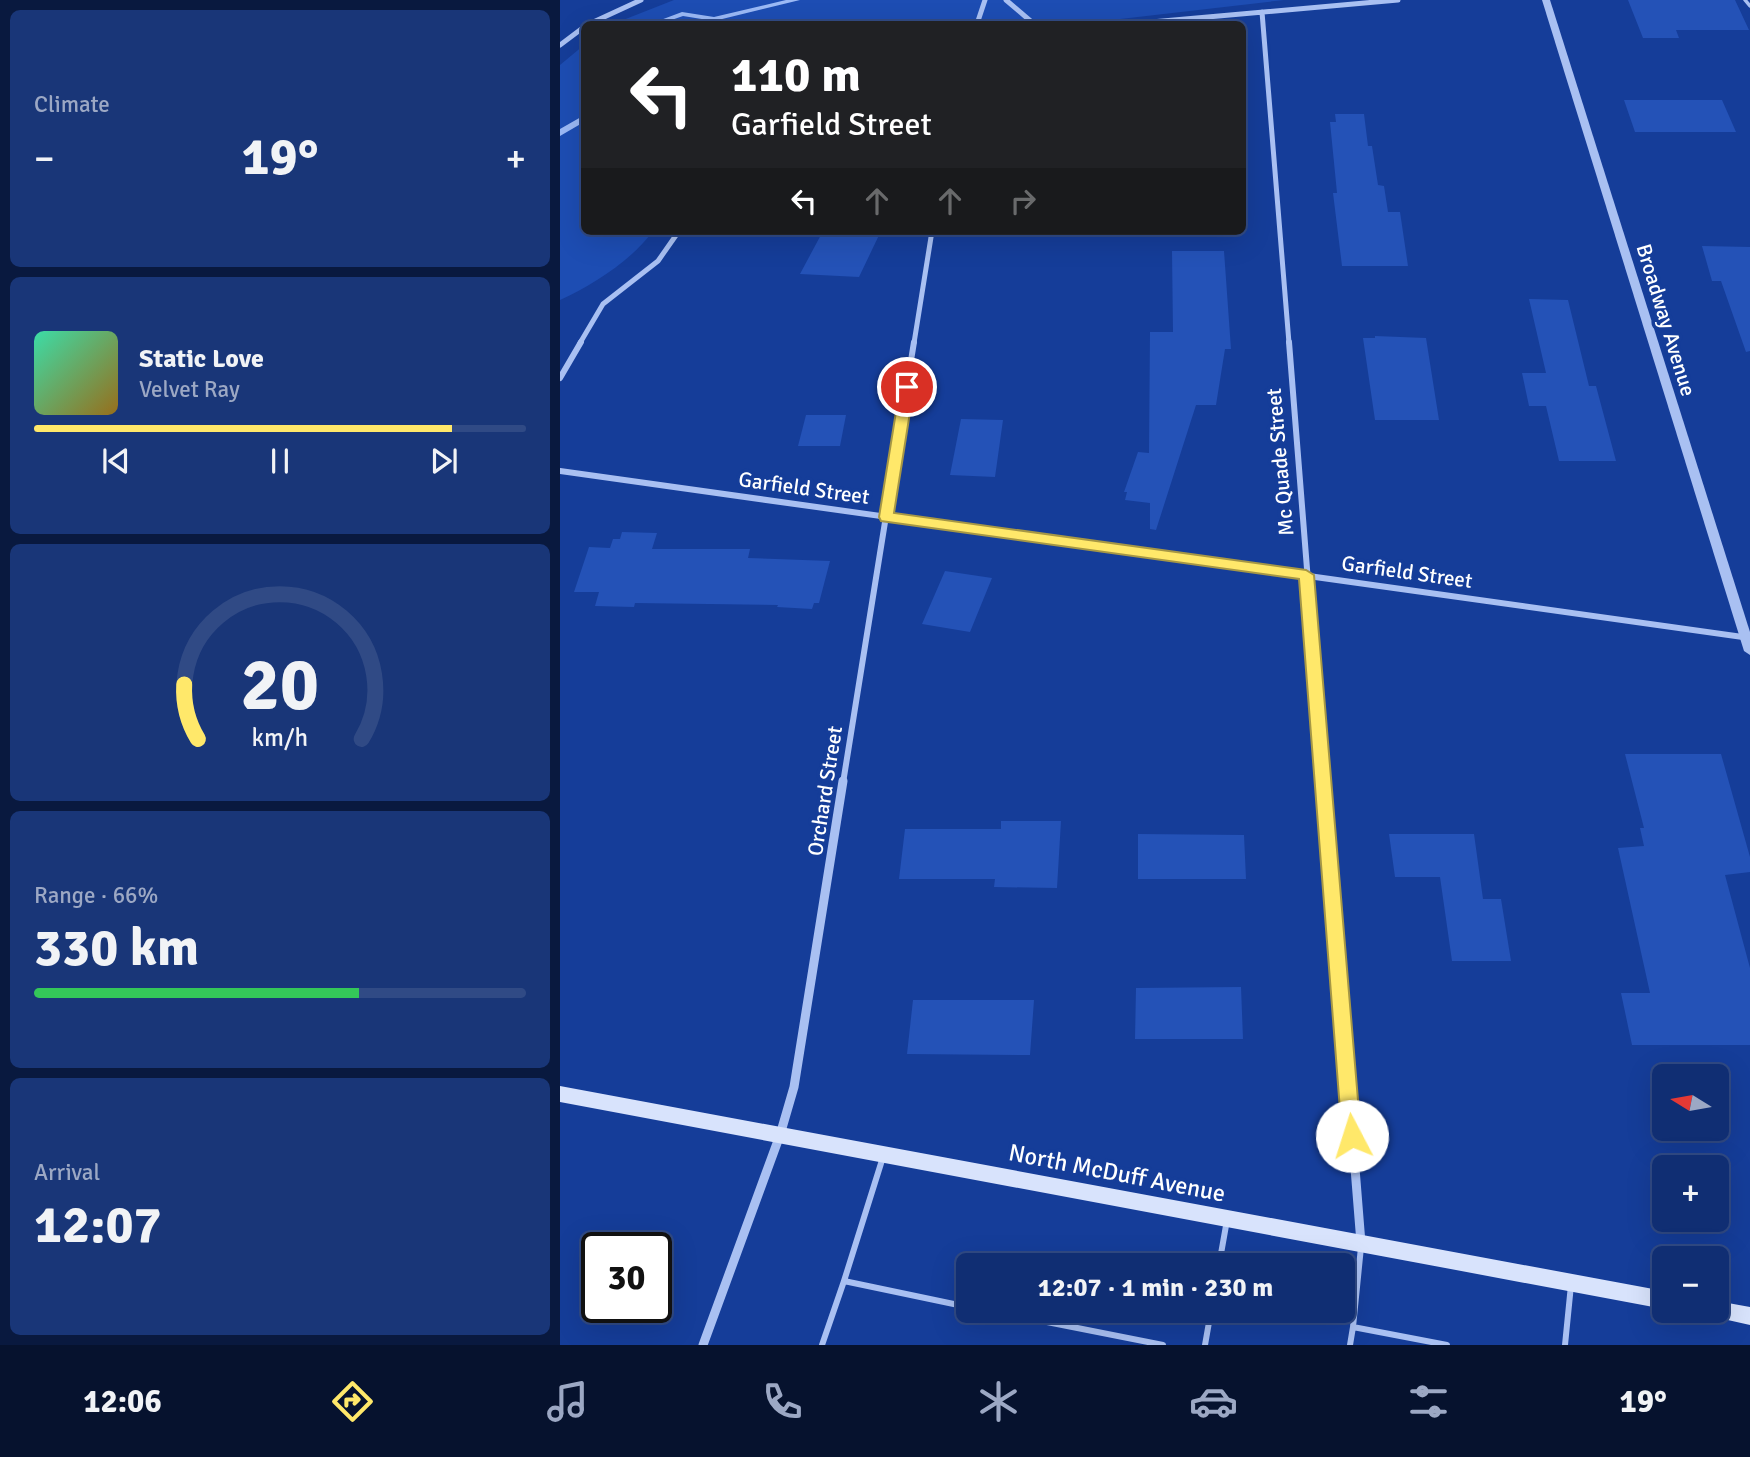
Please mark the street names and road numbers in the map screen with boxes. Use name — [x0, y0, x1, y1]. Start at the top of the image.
street label: Broadway Avenue — [1630, 241, 1702, 399]
street label: Mc Quade Street — [1261, 387, 1299, 537]
street label: Garfield Street — [737, 466, 871, 510]
street label: Garfield Street — [1340, 550, 1474, 594]
street label: Orchard Street — [802, 724, 848, 858]
street label: North McDuff Avenue — [1006, 1137, 1228, 1209]

